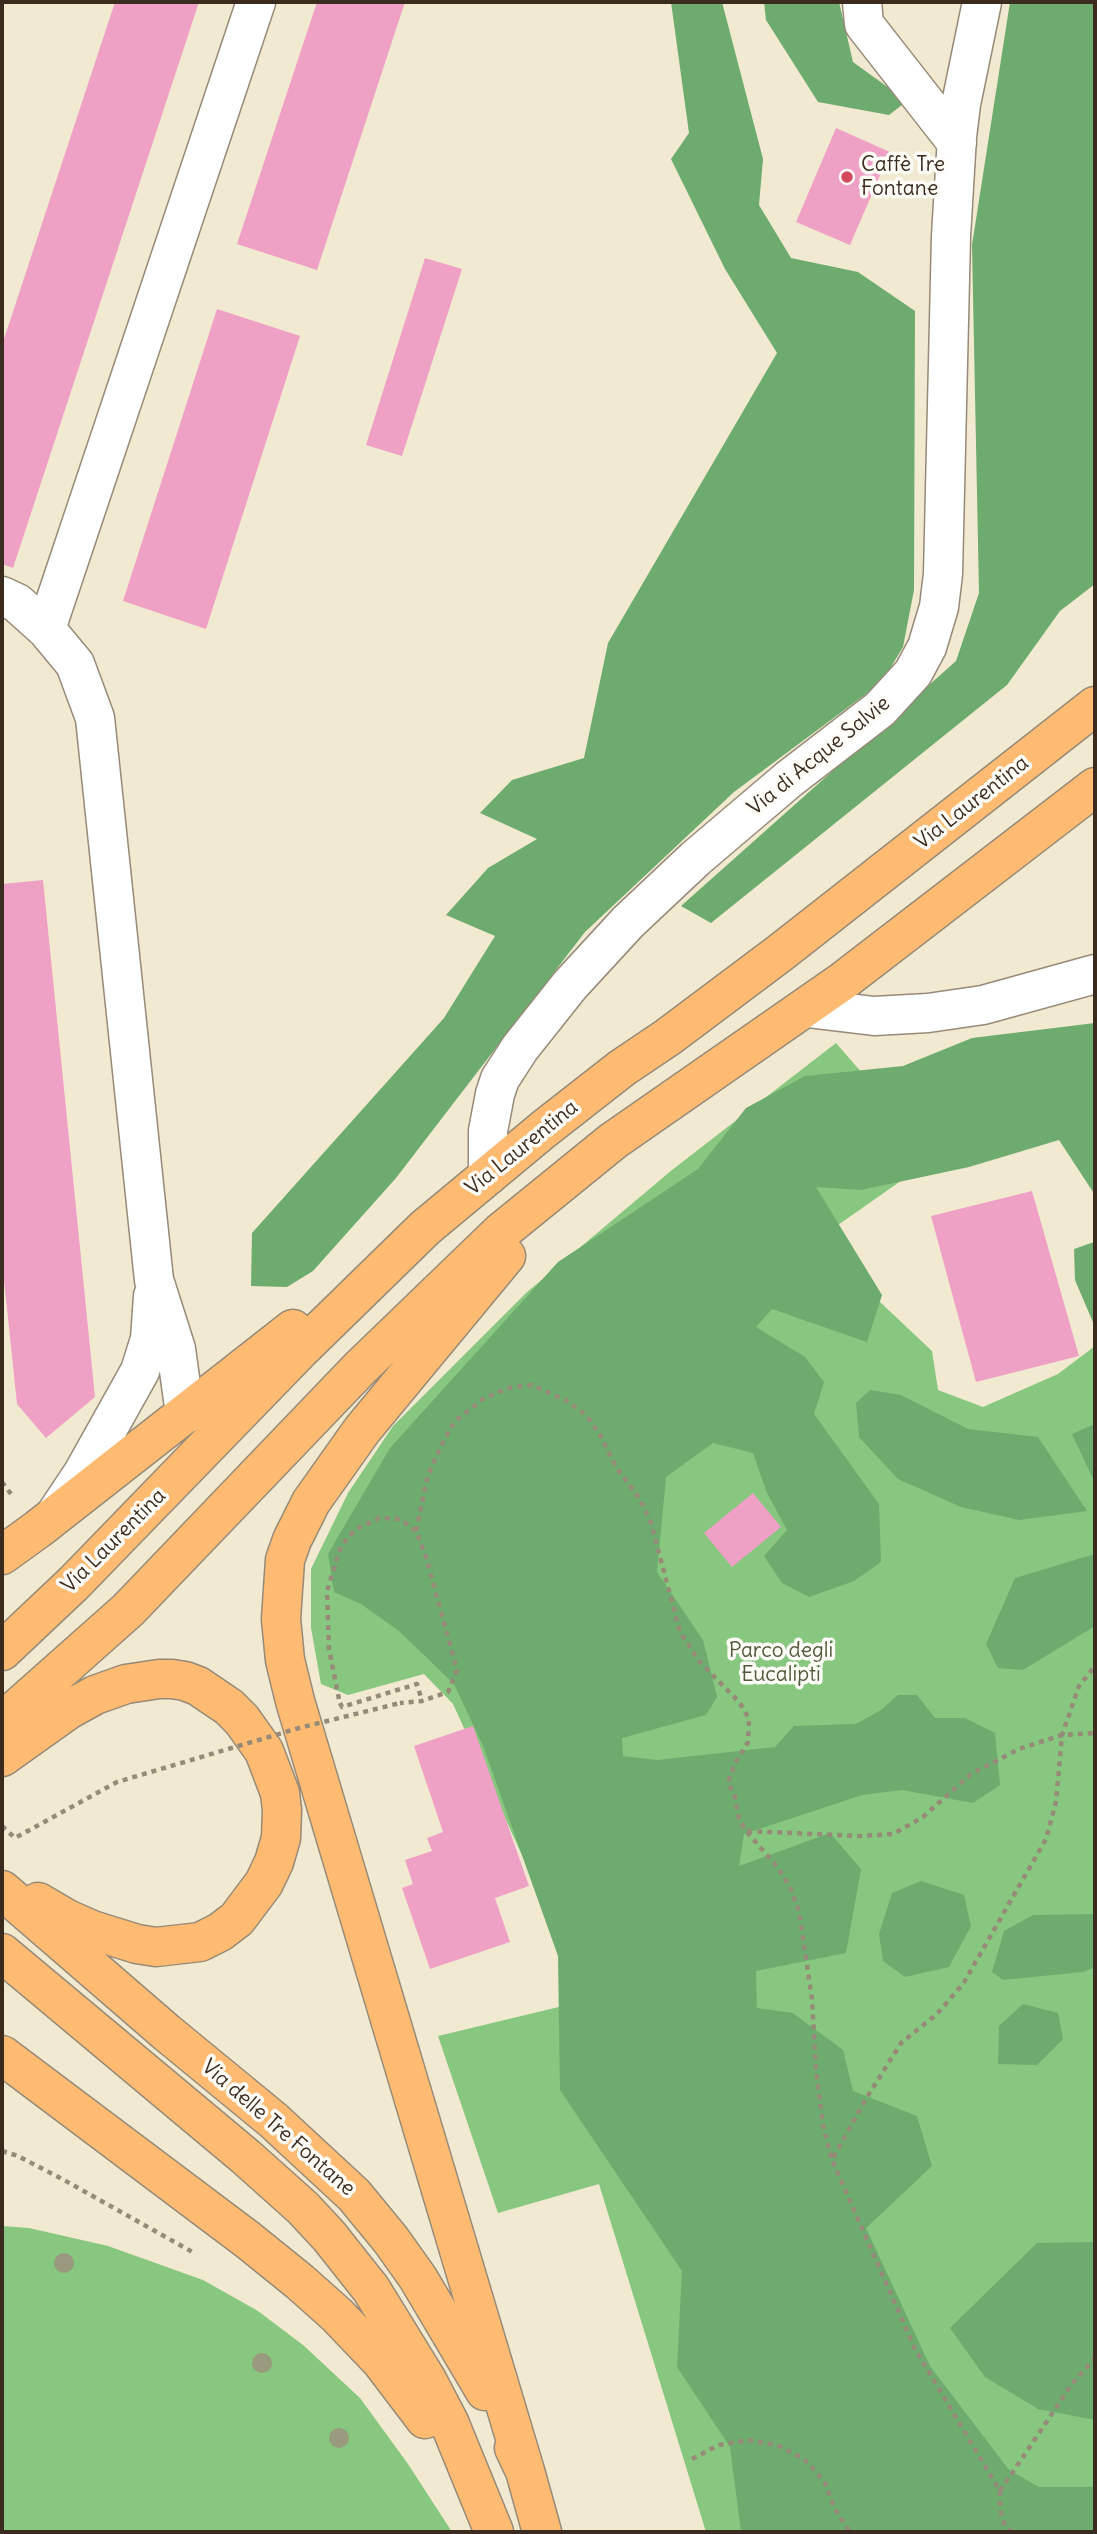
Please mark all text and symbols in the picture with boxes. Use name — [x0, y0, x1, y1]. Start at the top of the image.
place label: Caffè Tre Fontane — [861, 152, 945, 202]
marker: Caffè Tre Fontane — [839, 169, 855, 185]
street label: Via di Acque Salvie — [743, 691, 895, 821]
street label: Via Laurentina — [910, 751, 1034, 855]
street label: Via Laurentina — [461, 1095, 583, 1201]
street label: Via Laurentina — [57, 1484, 171, 1598]
park label: Parco degli Eucalipti — [729, 1638, 833, 1688]
street label: Via delle Tre Fontane — [196, 2054, 360, 2202]

